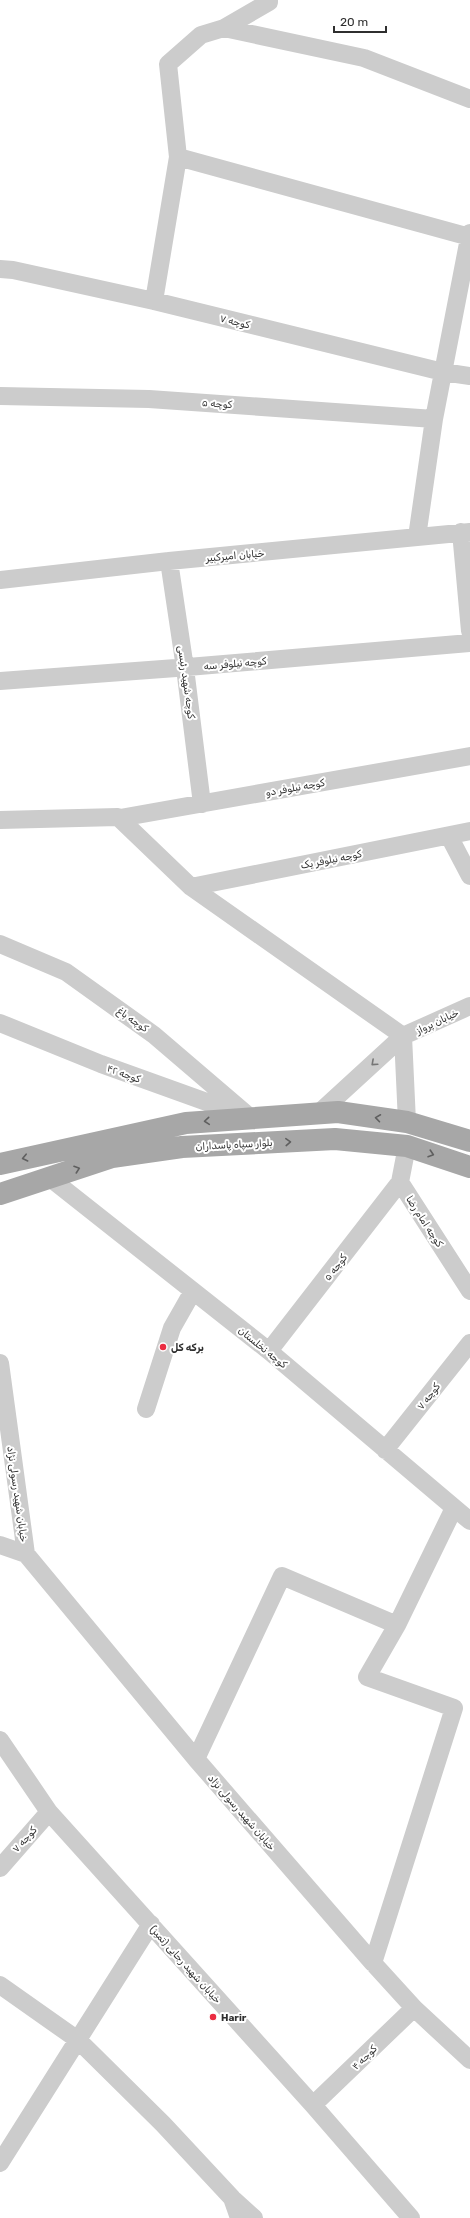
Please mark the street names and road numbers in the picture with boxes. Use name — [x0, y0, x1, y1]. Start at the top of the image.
street label: کوچه ۷ — [218, 312, 252, 332]
street label: کوچه ۵ — [201, 397, 233, 411]
street label: خیابان امیرکبیر — [204, 547, 265, 565]
street label: کوچه شهید رئیسی — [175, 645, 197, 720]
street label: کوچه نیلوفر سه — [203, 655, 268, 673]
street label: کوچه نیلوفر دو — [265, 777, 326, 799]
street label: کوچه نیلوفر یک — [300, 848, 363, 872]
street label: کوچه باغ — [115, 1005, 151, 1035]
street label: خیابان پرواز — [413, 1007, 461, 1038]
street label: کوچه ۴۲ — [105, 1062, 143, 1086]
street label: بلوار سپاه پاسداران — [195, 1137, 273, 1154]
street label: کوچه امام رضا — [403, 1194, 445, 1250]
street label: کوچه ۵ — [322, 1251, 350, 1283]
street label: کوچه نخلستان — [236, 1325, 289, 1371]
street label: کوچه ۷ — [415, 1380, 443, 1412]
street label: خیابان شهید رسولی نژاد — [4, 1445, 30, 1543]
street label: خیابان شهید رسولی نژاد — [205, 1772, 278, 1853]
street label: کوچه ۷ — [10, 1824, 40, 1855]
street label: خیابان شهید رجایی (تمیز) — [147, 1923, 223, 2006]
street label: کوچه ۴ — [350, 2043, 380, 2072]

